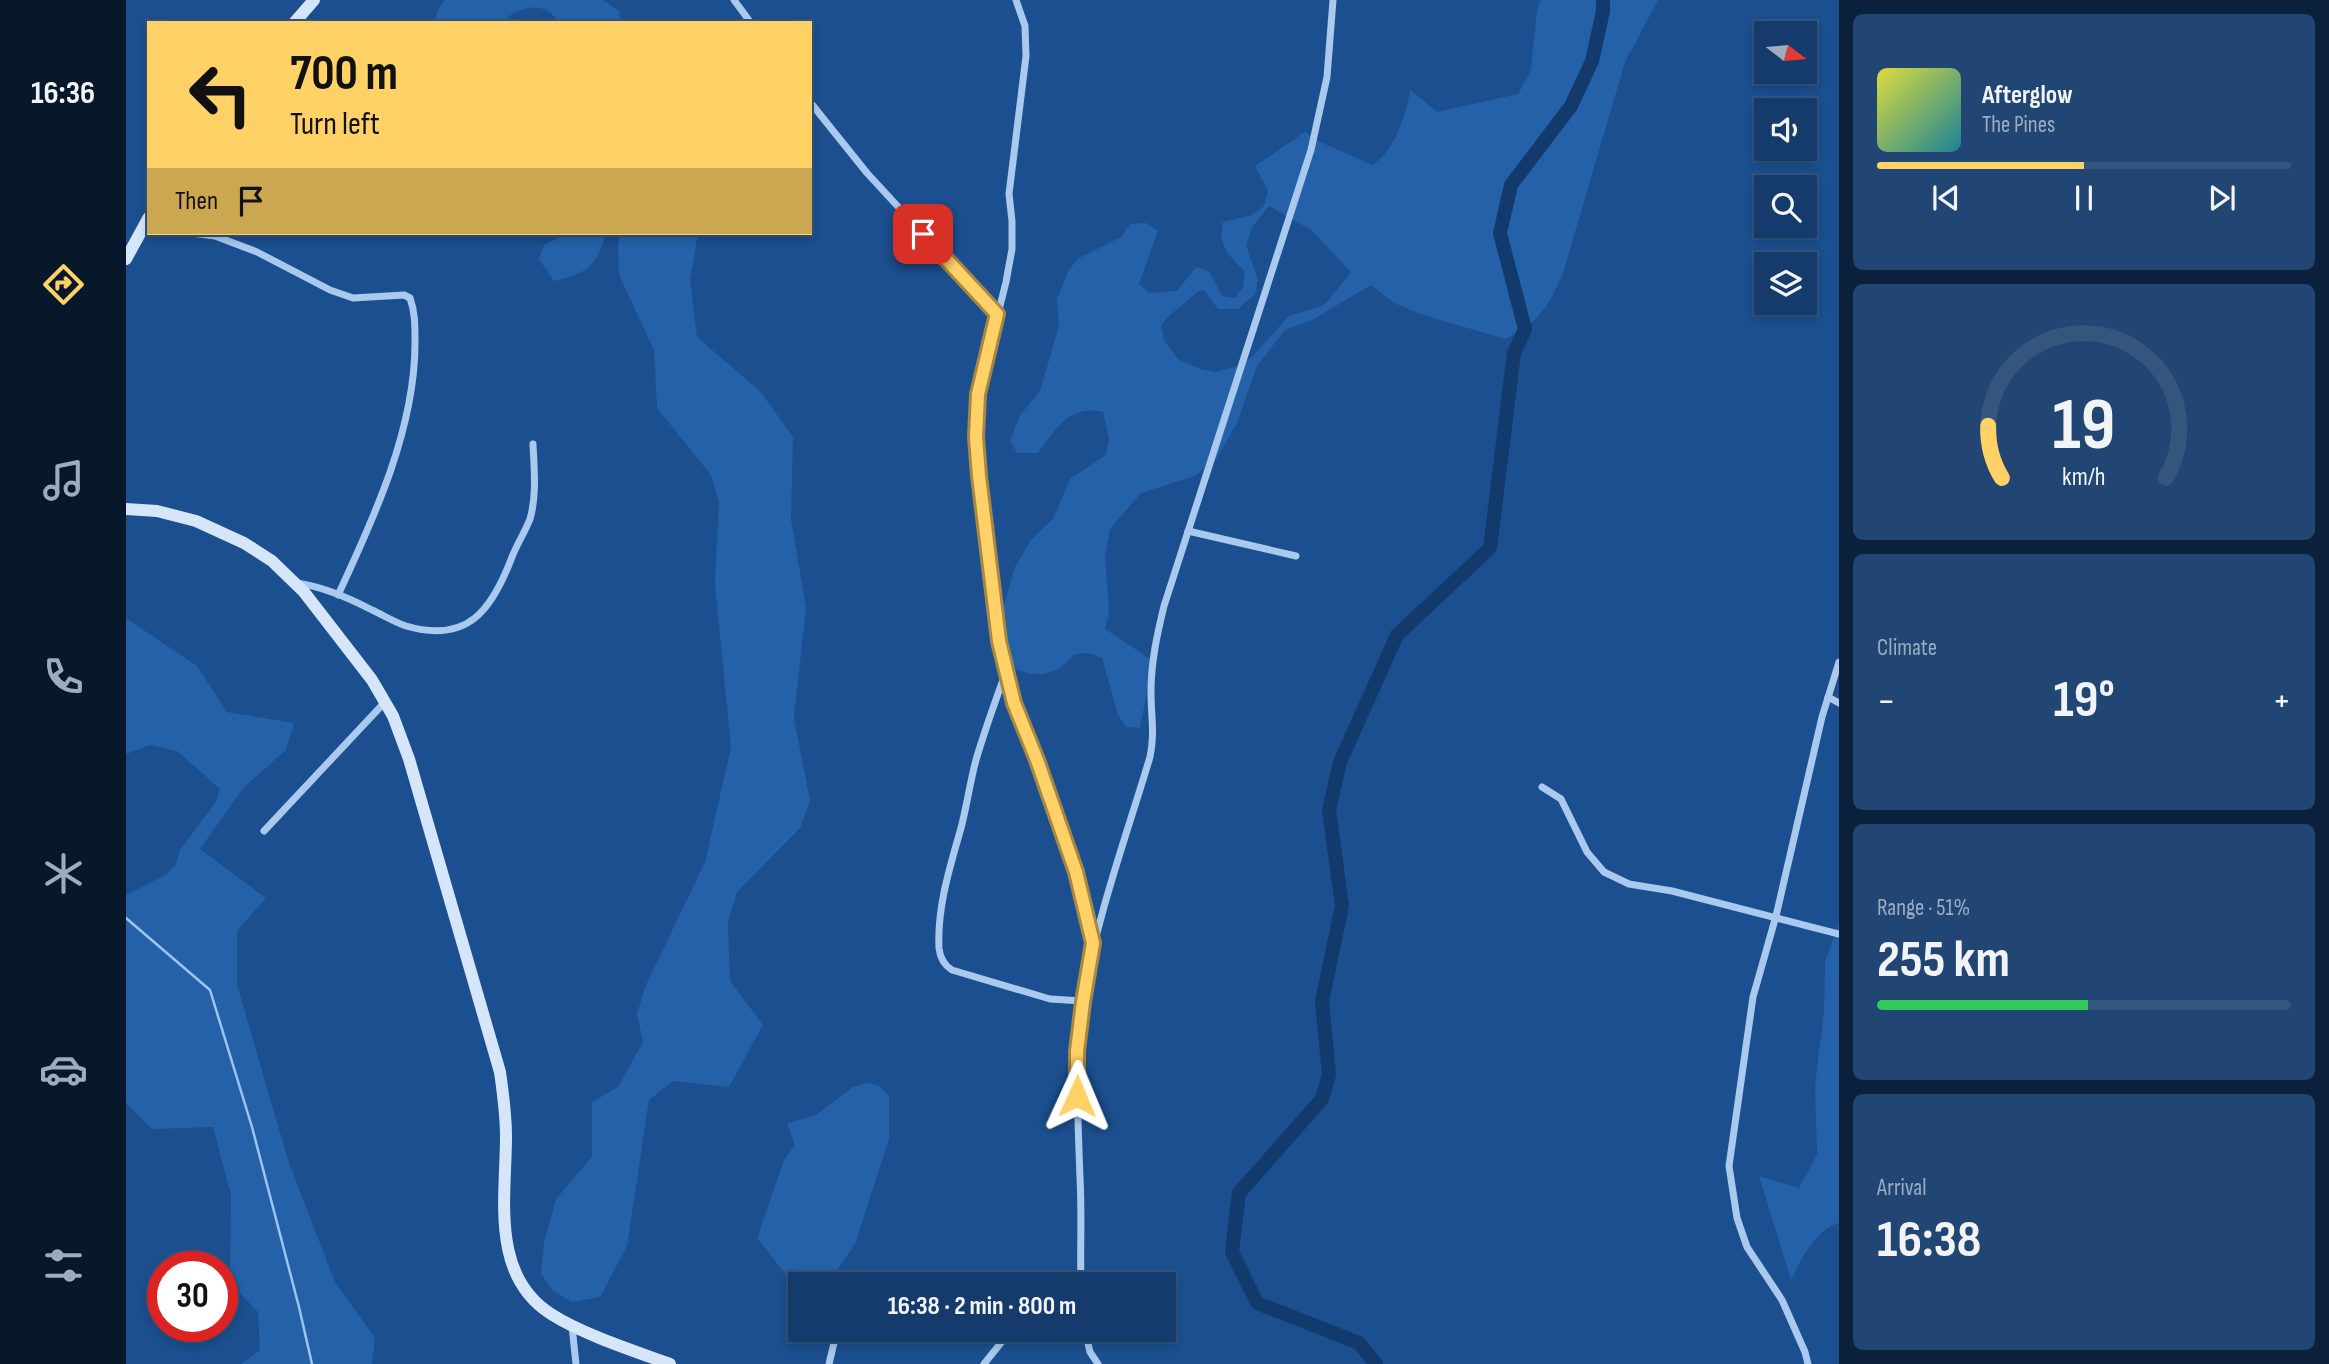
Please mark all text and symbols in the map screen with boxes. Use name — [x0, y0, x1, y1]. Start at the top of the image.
north arrow — [1754, 21, 1816, 84]
map controls — [1754, 21, 1817, 315]
text: 700 m — [290, 45, 398, 104]
icon: left — [175, 49, 266, 140]
text: 16:36 — [31, 74, 95, 113]
text: Afterglow — [1982, 80, 2073, 111]
button: sound — [1754, 98, 1817, 161]
text: Turn left — [290, 105, 380, 144]
text: The Pines — [1982, 111, 2055, 139]
button: search — [1754, 175, 1817, 238]
icon: previous — [1927, 179, 1965, 217]
icon: pause — [2065, 179, 2103, 217]
icon: next — [2203, 179, 2241, 217]
icon: arrive — [232, 182, 270, 220]
text: Then — [175, 186, 218, 217]
pin — [893, 204, 953, 264]
icon: arrive — [904, 215, 942, 253]
button: layers — [1754, 252, 1817, 315]
icon: directions — [39, 260, 88, 309]
text: 19 — [2052, 382, 2116, 470]
icon: music — [39, 456, 88, 505]
text: km/h — [2062, 462, 2106, 493]
text: Climate — [1877, 634, 1937, 662]
icon: phone — [39, 652, 88, 701]
text: 19° — [2053, 669, 2115, 732]
text: − — [1877, 679, 1896, 724]
text: + — [2272, 679, 2291, 724]
icon: climate — [39, 849, 88, 898]
text: Range · 51% — [1877, 894, 1970, 922]
text: 255 km — [1877, 929, 2010, 992]
icon: car — [39, 1045, 88, 1094]
position arrow — [1040, 1059, 1114, 1133]
text: Arrival — [1877, 1174, 1926, 1202]
text: 16:38 — [1877, 1209, 1981, 1272]
icon: filters — [39, 1241, 88, 1290]
speed limit sign: 30 — [147, 1251, 238, 1342]
text: 16:38 · 2 min · 800 m — [888, 1291, 1076, 1322]

